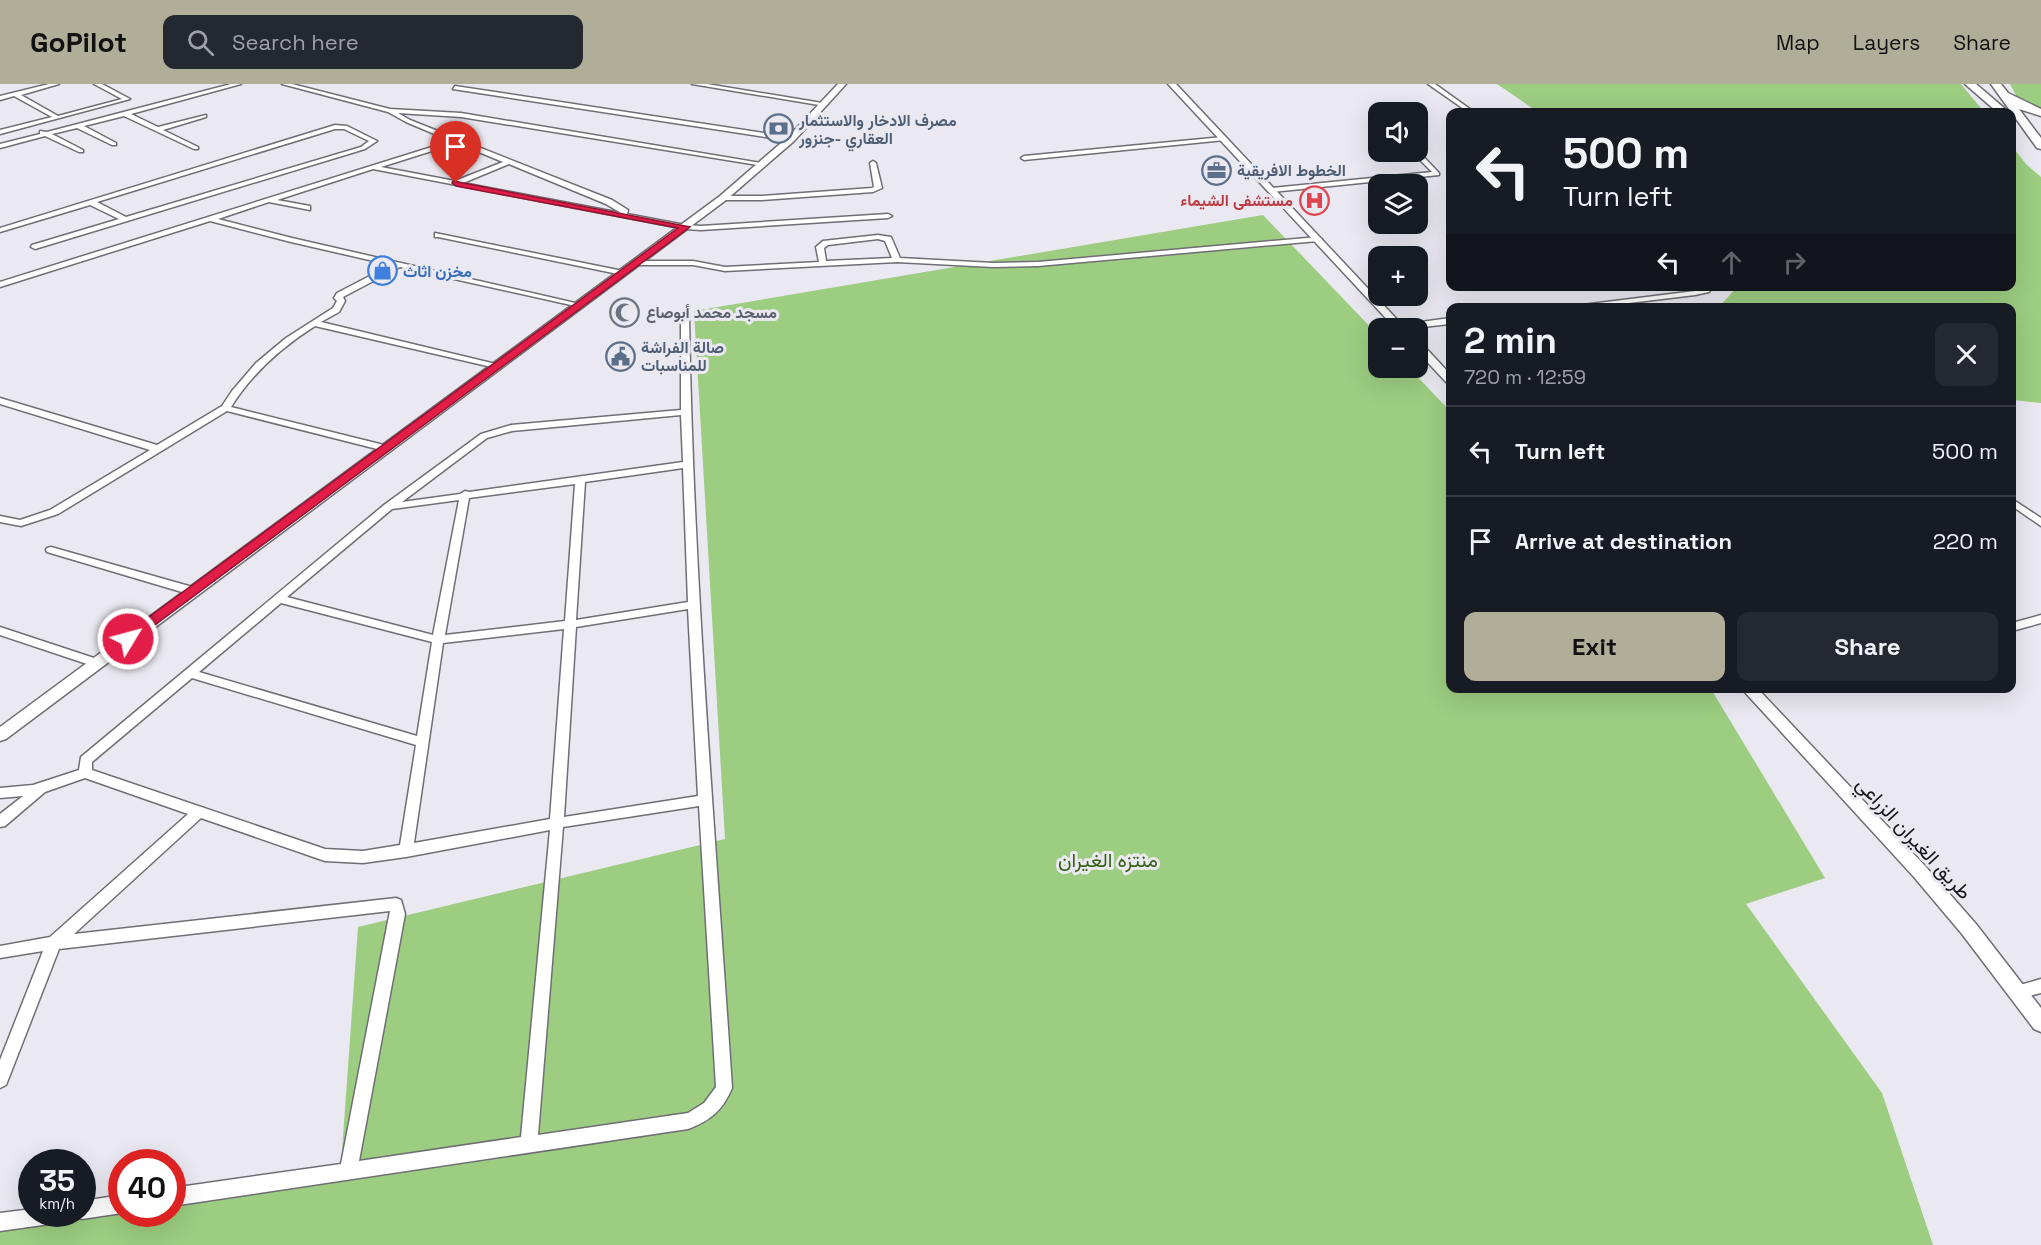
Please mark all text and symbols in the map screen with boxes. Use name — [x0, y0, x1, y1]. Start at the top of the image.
search box — [163, 15, 583, 69]
text: GoPilot — [30, 24, 127, 60]
icon: search — [184, 26, 217, 59]
text: Search here — [232, 28, 359, 56]
text: Map — [1776, 29, 1820, 56]
text: Layers — [1853, 29, 1920, 56]
text: Share — [1953, 29, 2011, 56]
map controls — [1368, 102, 1428, 378]
button: sound — [1368, 102, 1428, 162]
place label: مصرف الادخار والاستثمار العقاري -جنزور — [798, 110, 957, 152]
bank icon: مصرف الادخار والاستثمار العقاري -جنزور — [762, 113, 794, 145]
pin — [430, 121, 481, 183]
text: 500 m — [1563, 127, 1689, 180]
icon: arrive — [439, 130, 472, 163]
icon: left — [1464, 132, 1542, 210]
office icon: الخطوط الافريقية — [1200, 154, 1232, 186]
place label: الخطوط الافريقية — [1237, 160, 1346, 181]
button: layers — [1368, 174, 1428, 234]
text: Turn left — [1563, 179, 1673, 214]
hospital icon: مستشفى الشيماء — [1298, 184, 1330, 216]
place label: مستشفى الشيماء — [1180, 190, 1293, 211]
button: + — [1368, 246, 1428, 306]
icon: left — [1652, 246, 1685, 279]
icon: ahead — [1715, 246, 1748, 279]
icon: right — [1778, 246, 1811, 279]
shop icon: مخزن اثاث — [366, 255, 398, 287]
place label: مخزن اثاث — [403, 261, 472, 282]
mosque icon: مسجد محمد أبوصاع — [609, 296, 641, 328]
place label: مسجد محمد أبوصاع — [646, 302, 777, 323]
button: − — [1368, 318, 1428, 378]
text: 2 min — [1464, 318, 1557, 364]
button: close — [1935, 323, 1998, 386]
place label: صالة الفراشة للمناسبات — [641, 337, 724, 376]
public building icon: صالة الفراشة للمناسبات — [604, 340, 636, 372]
text: 720 m · 12:59 — [1464, 364, 1586, 390]
icon: left — [1464, 435, 1497, 468]
text: Turn left — [1515, 437, 1605, 465]
text: 500 m — [1932, 437, 1998, 465]
icon: arrive — [1464, 525, 1497, 558]
text: Arrive at destination — [1515, 527, 1732, 555]
text: 220 m — [1933, 527, 1998, 555]
position arrow — [96, 607, 160, 671]
button: Exit — [1464, 612, 1725, 681]
button: Share — [1737, 612, 1998, 681]
street label: طريق الغيران الزراعي — [1848, 771, 1978, 908]
park label: منتزه الغيران — [1058, 847, 1158, 873]
speed limit sign: 40 — [108, 1149, 186, 1227]
text: 35 — [39, 1161, 75, 1200]
text: km/h — [39, 1194, 75, 1213]

